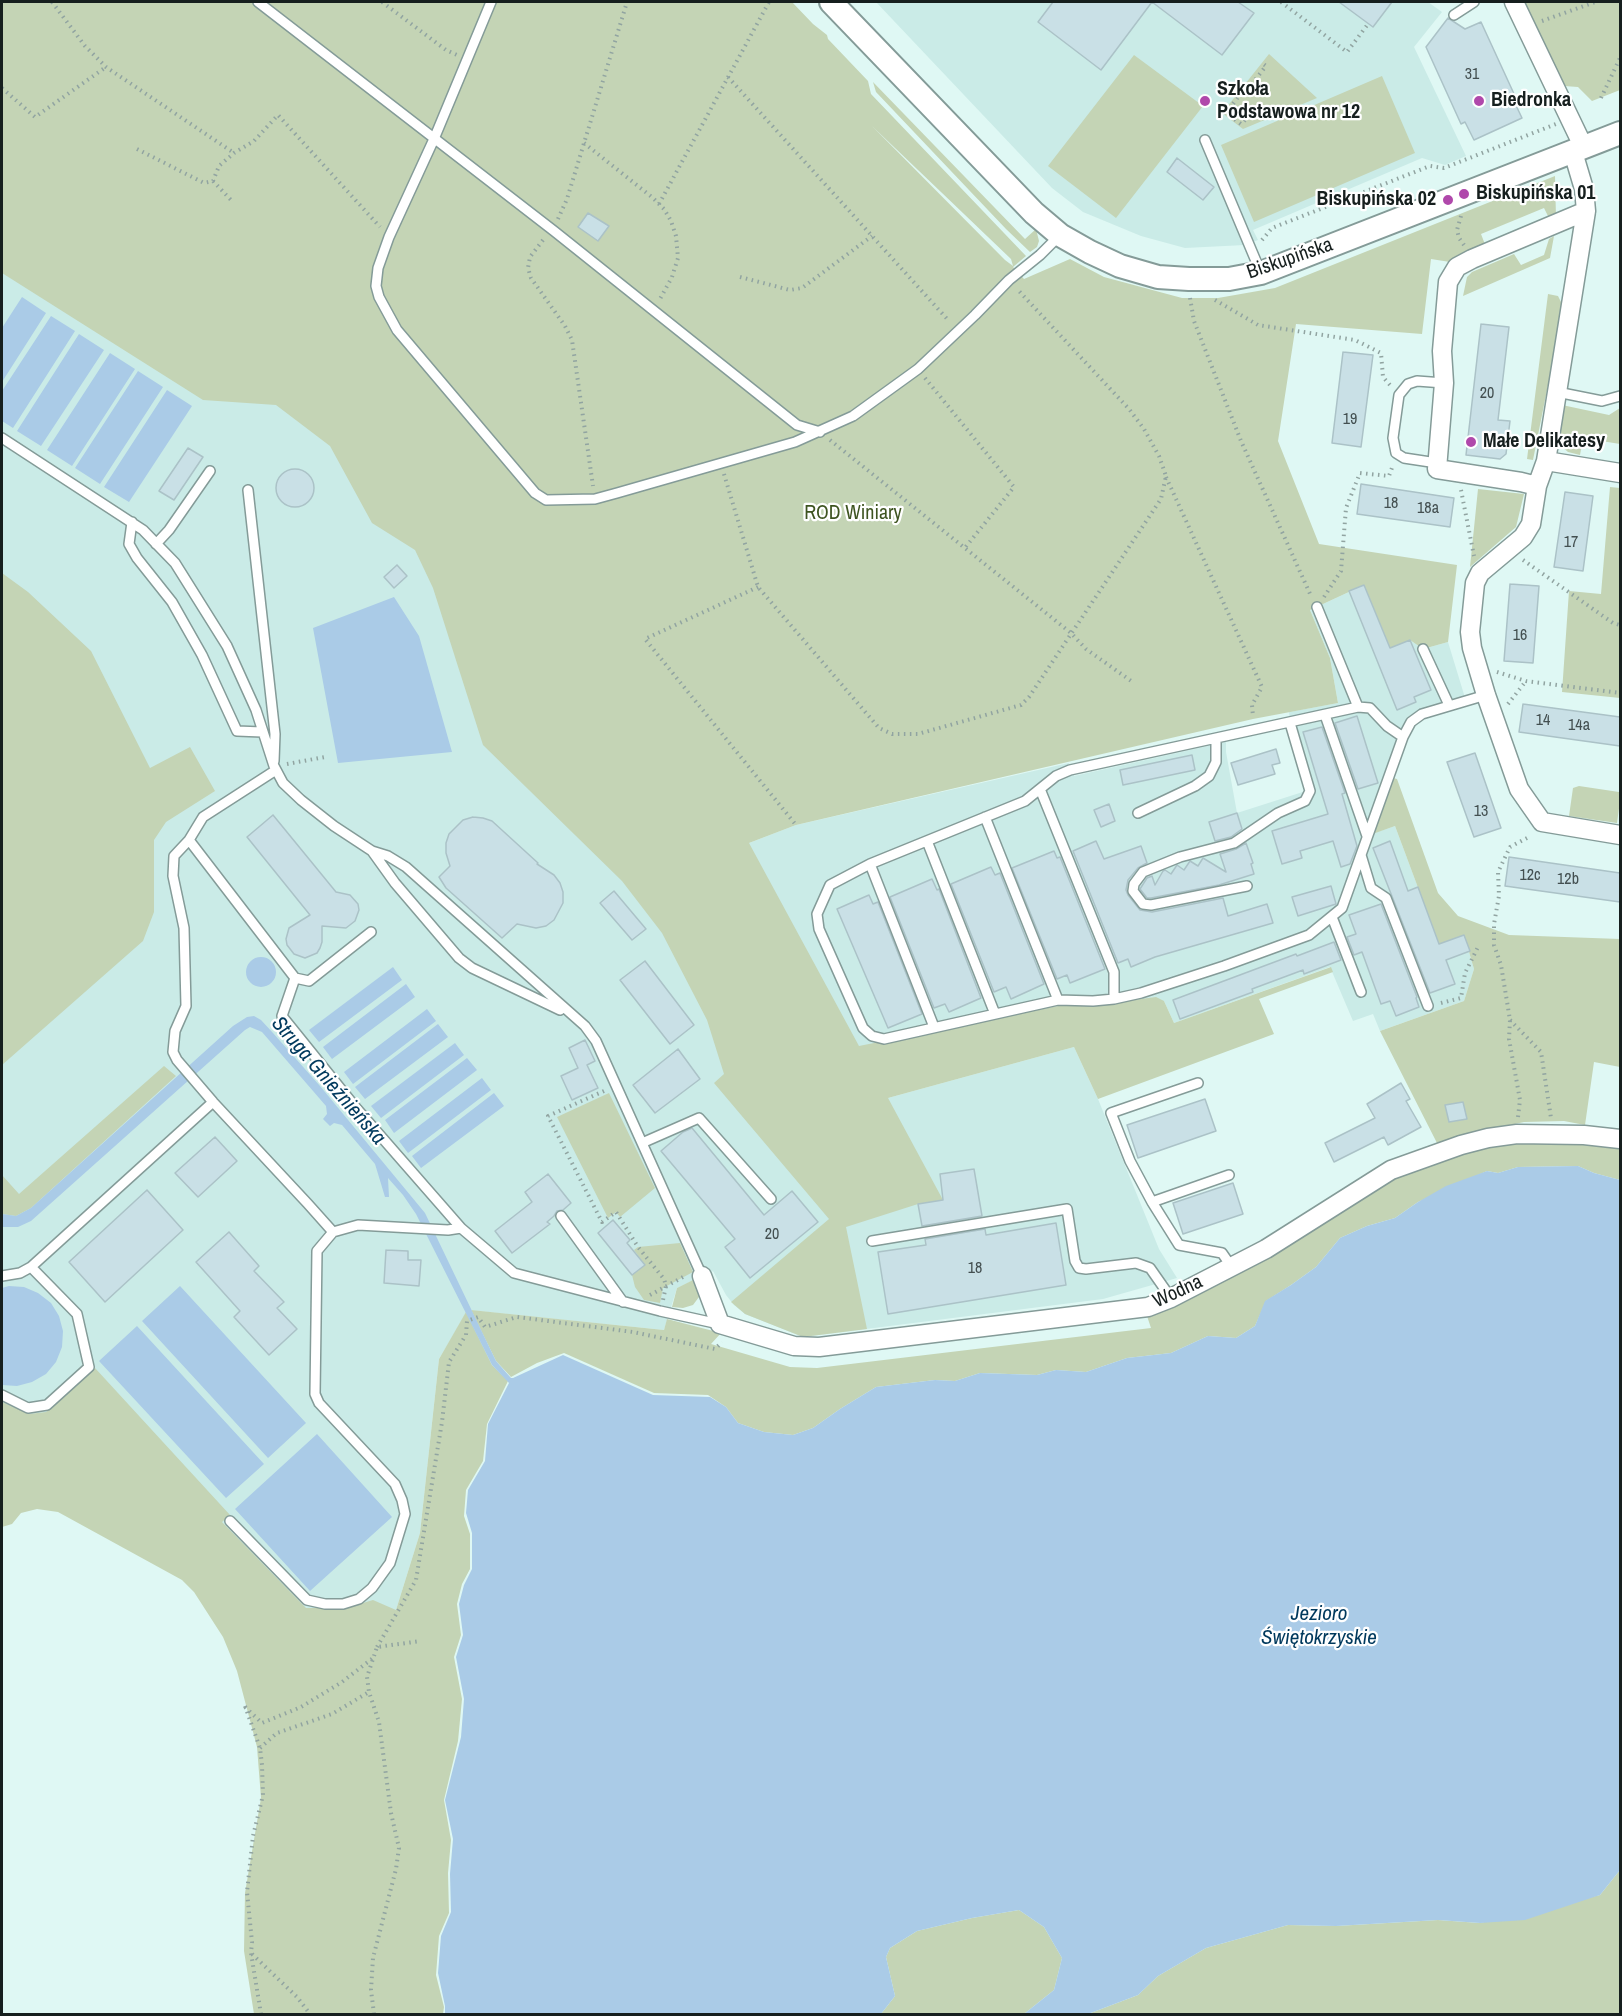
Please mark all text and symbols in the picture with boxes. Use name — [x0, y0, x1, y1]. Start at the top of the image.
house number: 31 — [1465, 65, 1479, 85]
place label: Szkoła Podstawowa nr 12 — [1217, 78, 1360, 125]
place label: Biedronka — [1491, 89, 1571, 113]
marker: Szkoła Podstawowa nr 12 — [1198, 94, 1212, 108]
marker: Biedronka — [1472, 94, 1486, 108]
place label: Biskupińska 01 — [1476, 182, 1595, 206]
marker: Biskupińska 01 — [1457, 187, 1471, 201]
place label: Biskupińska 02 — [1317, 188, 1436, 212]
marker: Biskupińska 02 — [1441, 193, 1455, 207]
street label: Biskupińska — [1244, 233, 1336, 285]
house number: 20 — [1480, 384, 1494, 404]
house number: 19 — [1343, 410, 1357, 430]
place label: Małe Delikatesy — [1483, 430, 1605, 454]
marker: Małe Delikatesy — [1464, 435, 1478, 449]
house number: 18 — [1384, 494, 1398, 514]
house number: 18a — [1417, 499, 1439, 519]
park label: ROD Winiary — [804, 502, 902, 526]
house number: 17 — [1564, 533, 1578, 553]
house number: 16 — [1513, 626, 1527, 646]
house number: 14 — [1536, 711, 1550, 731]
house number: 14a — [1568, 716, 1590, 736]
house number: 13 — [1474, 802, 1488, 822]
house number: 12c — [1519, 866, 1541, 886]
house number: 12b — [1557, 870, 1579, 890]
water label: Struga Gnieźnieńska — [265, 1012, 391, 1150]
house number: 20 — [765, 1225, 779, 1245]
house number: 18 — [968, 1259, 982, 1279]
street label: Wodna — [1150, 1270, 1206, 1314]
water label: Jezioro Świętokrzyskie — [1261, 1601, 1377, 1651]

